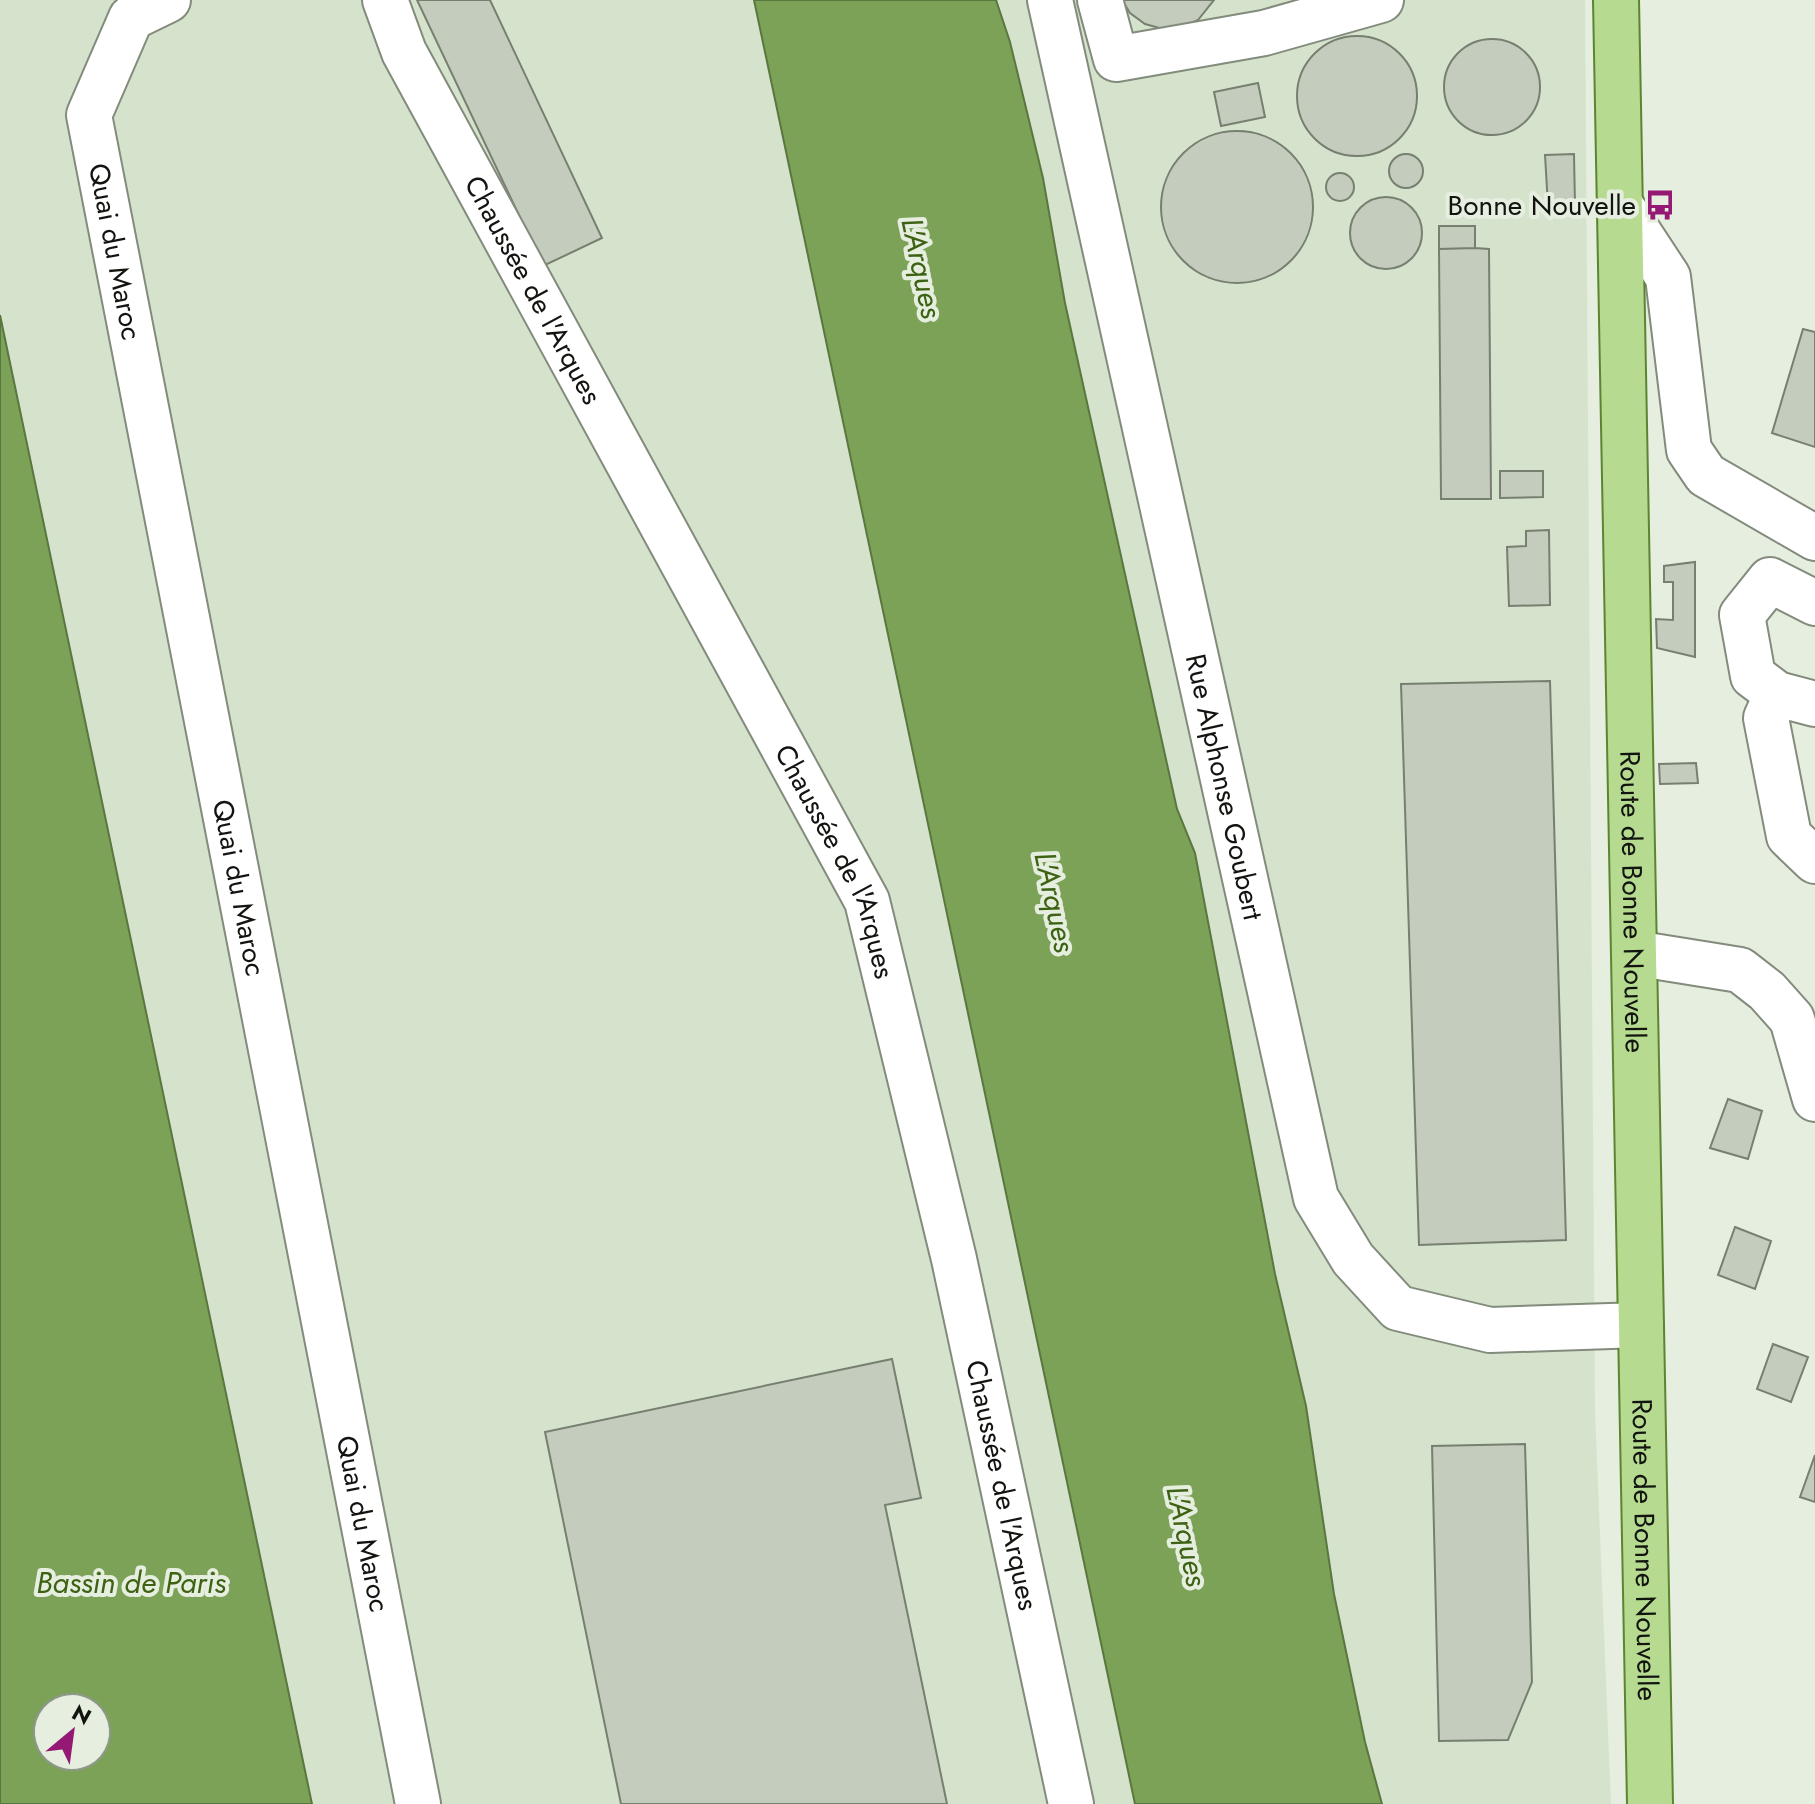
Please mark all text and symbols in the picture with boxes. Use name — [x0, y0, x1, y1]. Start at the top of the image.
street label: Quai du Maroc — [78, 160, 153, 343]
street label: Chaussée de l'Arques — [455, 168, 613, 411]
place label: Bonne Nouvelle — [1448, 185, 1636, 226]
bus stop icon: Bonne Nouvelle — [1643, 188, 1677, 222]
water label: L'Arques — [890, 214, 954, 322]
street label: Rue Alphonse Goubert — [1175, 650, 1274, 924]
street label: Chaussée de l'Arques — [765, 737, 906, 983]
street label: Route de Bonne Nouvelle — [1610, 750, 1656, 1053]
street label: Quai du Maroc — [202, 796, 277, 979]
water label: L'Arques — [1023, 848, 1087, 956]
street label: Chaussée de l'Arques — [956, 1356, 1049, 1614]
street label: Route de Bonne Nouvelle — [1622, 1398, 1669, 1701]
street label: Quai du Maroc — [326, 1432, 401, 1615]
water label: L'Arques — [1155, 1482, 1219, 1590]
water label: Bassin de Paris — [36, 1561, 226, 1604]
north arrow — [32, 1692, 112, 1772]
text: N — [66, 1696, 97, 1733]

